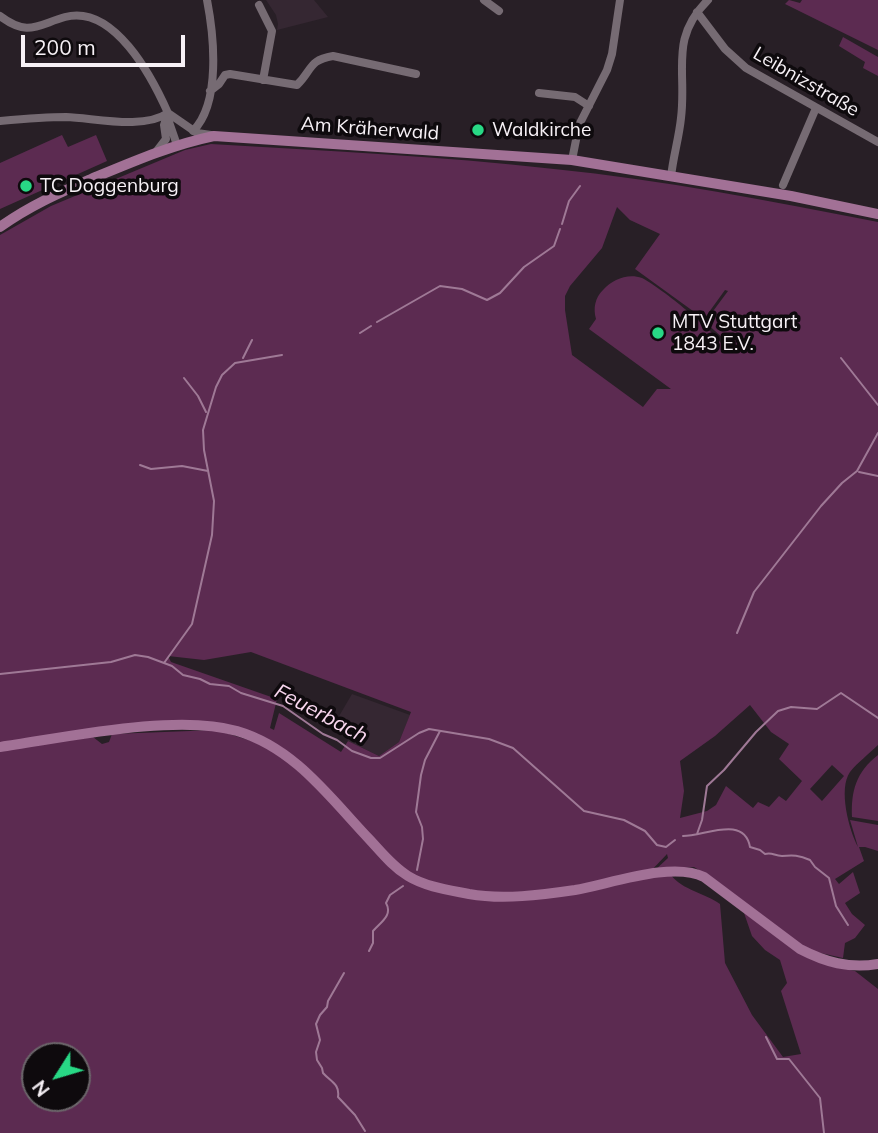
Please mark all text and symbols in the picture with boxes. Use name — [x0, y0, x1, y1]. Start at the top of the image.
scale bar — [24, 21, 189, 65]
text: 200 m — [34, 34, 96, 60]
street label: Leibnizstraße — [749, 43, 863, 121]
street label: Am Kräherwald — [300, 113, 440, 145]
place label: Waldkirche — [492, 119, 591, 141]
marker: Waldkirche — [470, 122, 486, 138]
place label: TC Doggenburg — [40, 175, 179, 197]
marker: TC Doggenburg — [18, 178, 34, 194]
place label: MTV Stuttgart 1843 E.V. — [672, 311, 798, 355]
marker: MTV Stuttgart 1843 E.V. — [650, 325, 666, 341]
water label: Feuerbach — [270, 679, 372, 749]
north arrow — [21, 1042, 91, 1112]
text: N — [27, 1075, 55, 1101]

